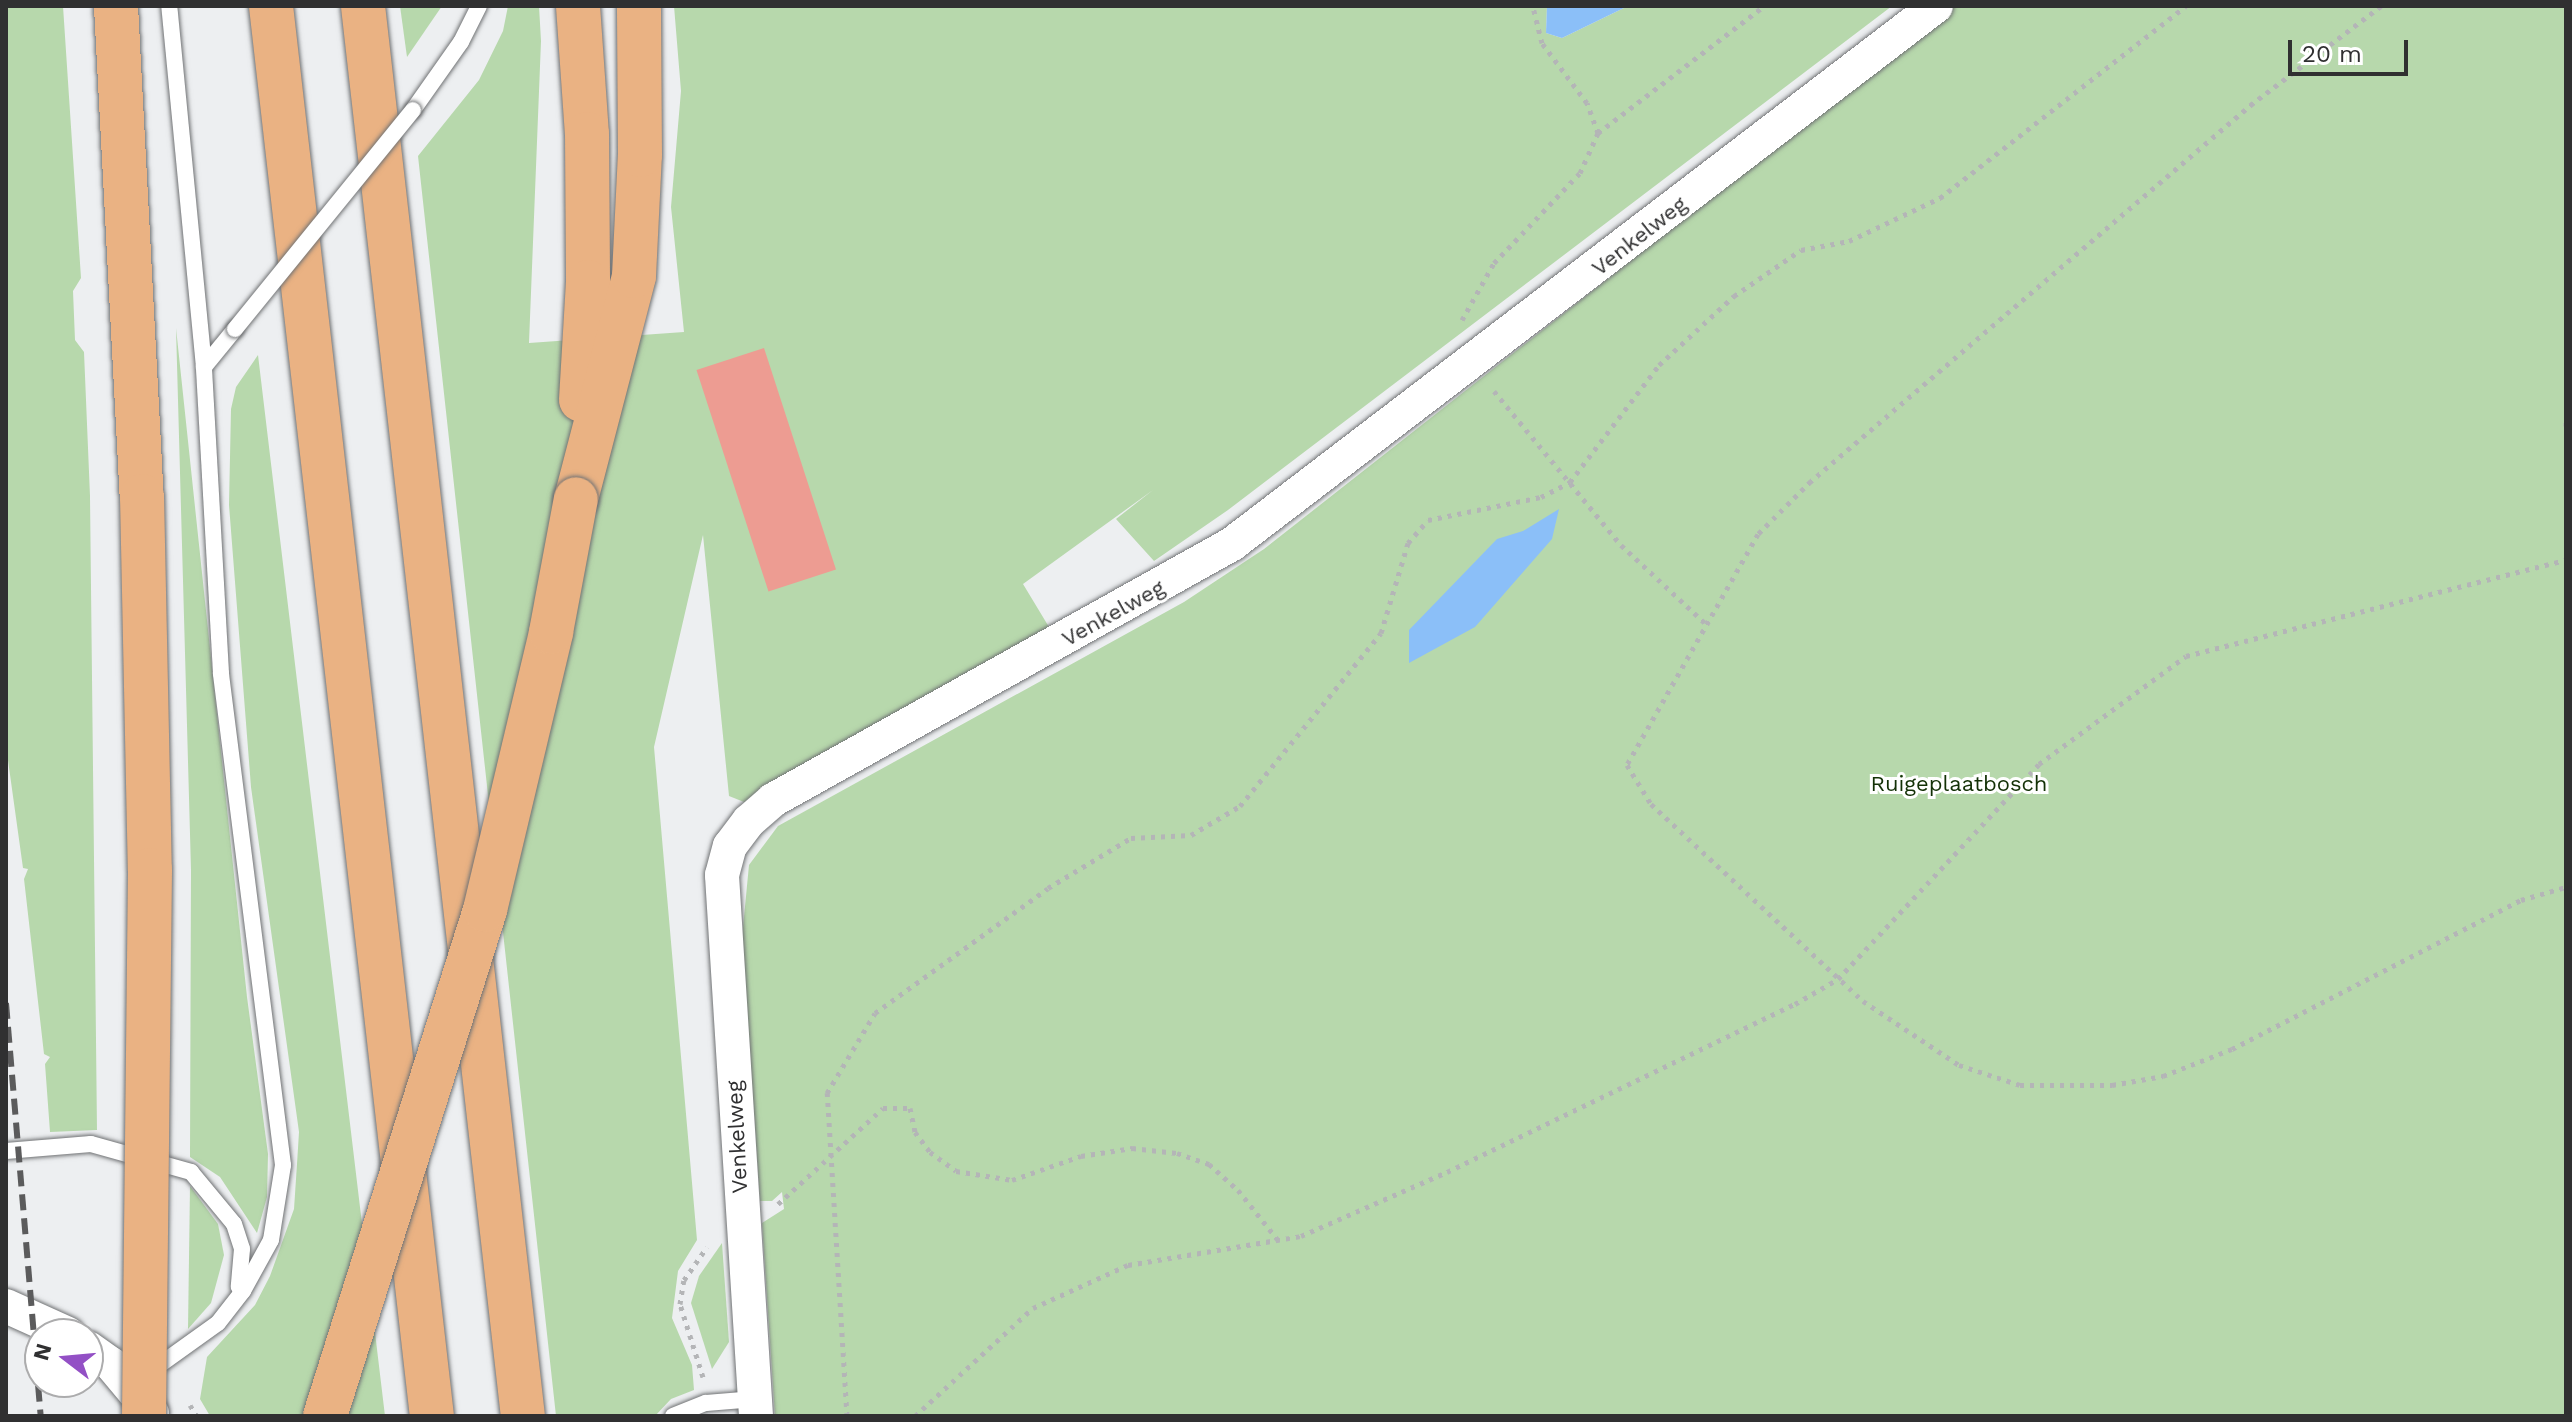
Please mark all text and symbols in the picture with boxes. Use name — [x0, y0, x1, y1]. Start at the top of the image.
scale bar — [2292, 24, 2412, 74]
text: 20 m — [2302, 40, 2362, 68]
street label: Venkelweg — [1586, 191, 1692, 281]
street label: Venkelweg — [1057, 574, 1169, 652]
park label: Ruigeplaatbosch — [1871, 771, 2047, 797]
street label: Venkelweg — [721, 1080, 753, 1194]
north arrow — [24, 1318, 104, 1398]
text: N — [28, 1341, 57, 1363]

